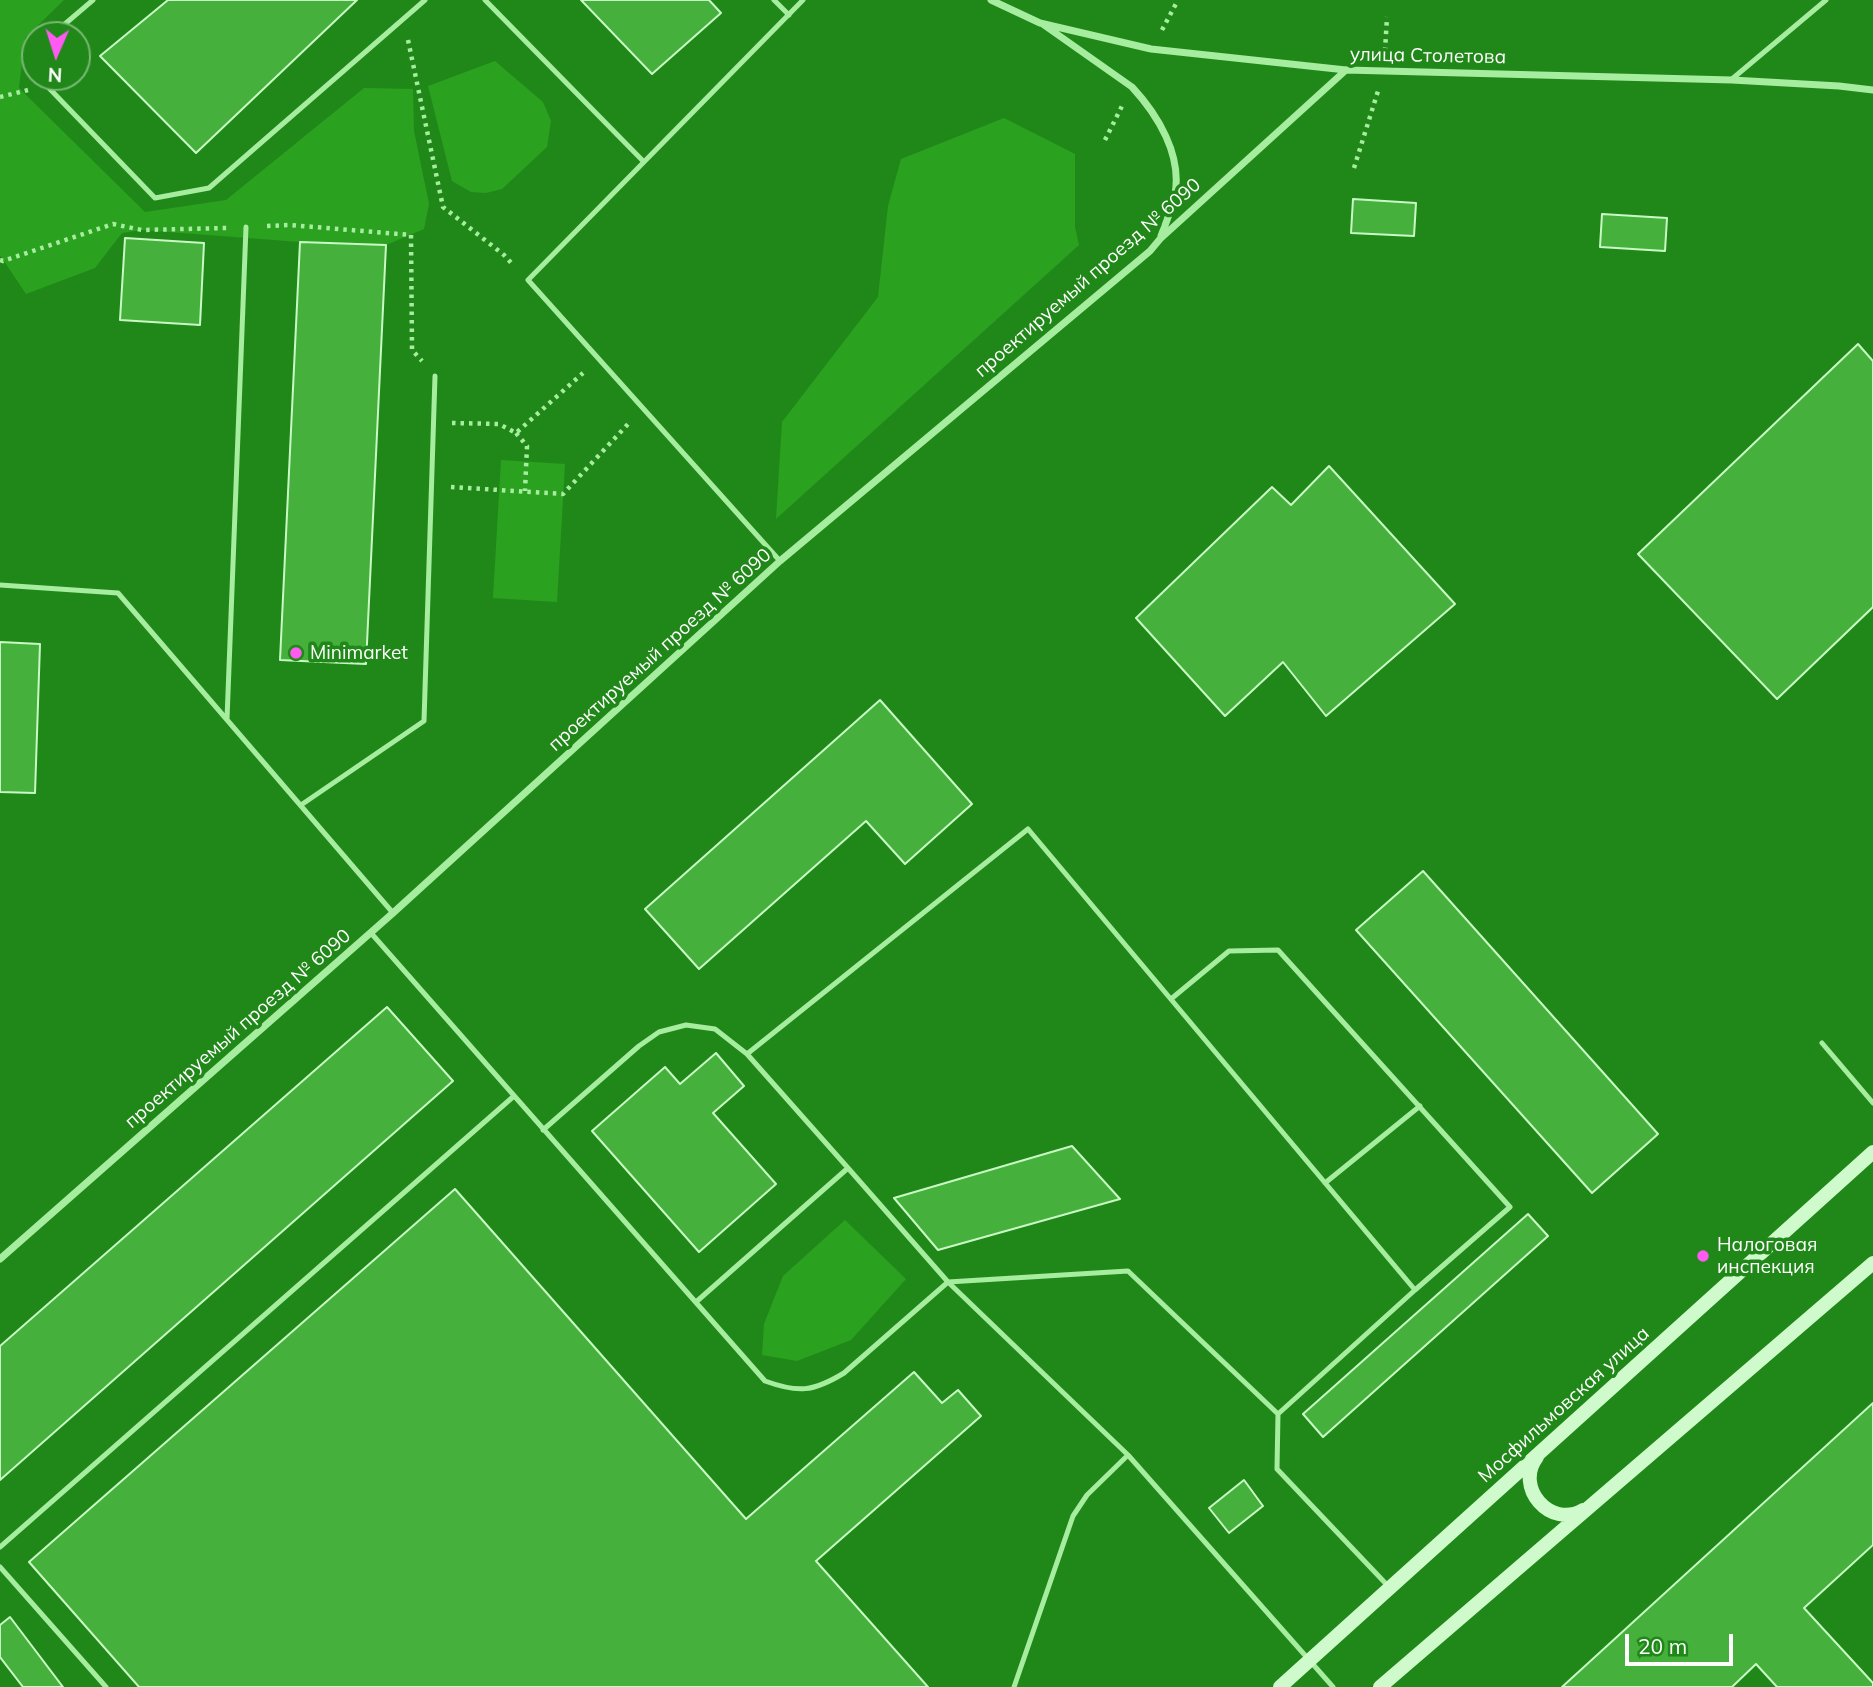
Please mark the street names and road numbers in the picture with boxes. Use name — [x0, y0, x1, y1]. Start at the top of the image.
street label: улица Столетова — [1350, 43, 1506, 69]
street label: проектируемый проезд № 6090 — [970, 174, 1206, 382]
street label: проектируемый проезд № 6090 — [544, 544, 776, 756]
street label: проектируемый проезд № 6090 — [120, 925, 356, 1133]
street label: Мосфильмовская улица — [1474, 1322, 1654, 1488]

